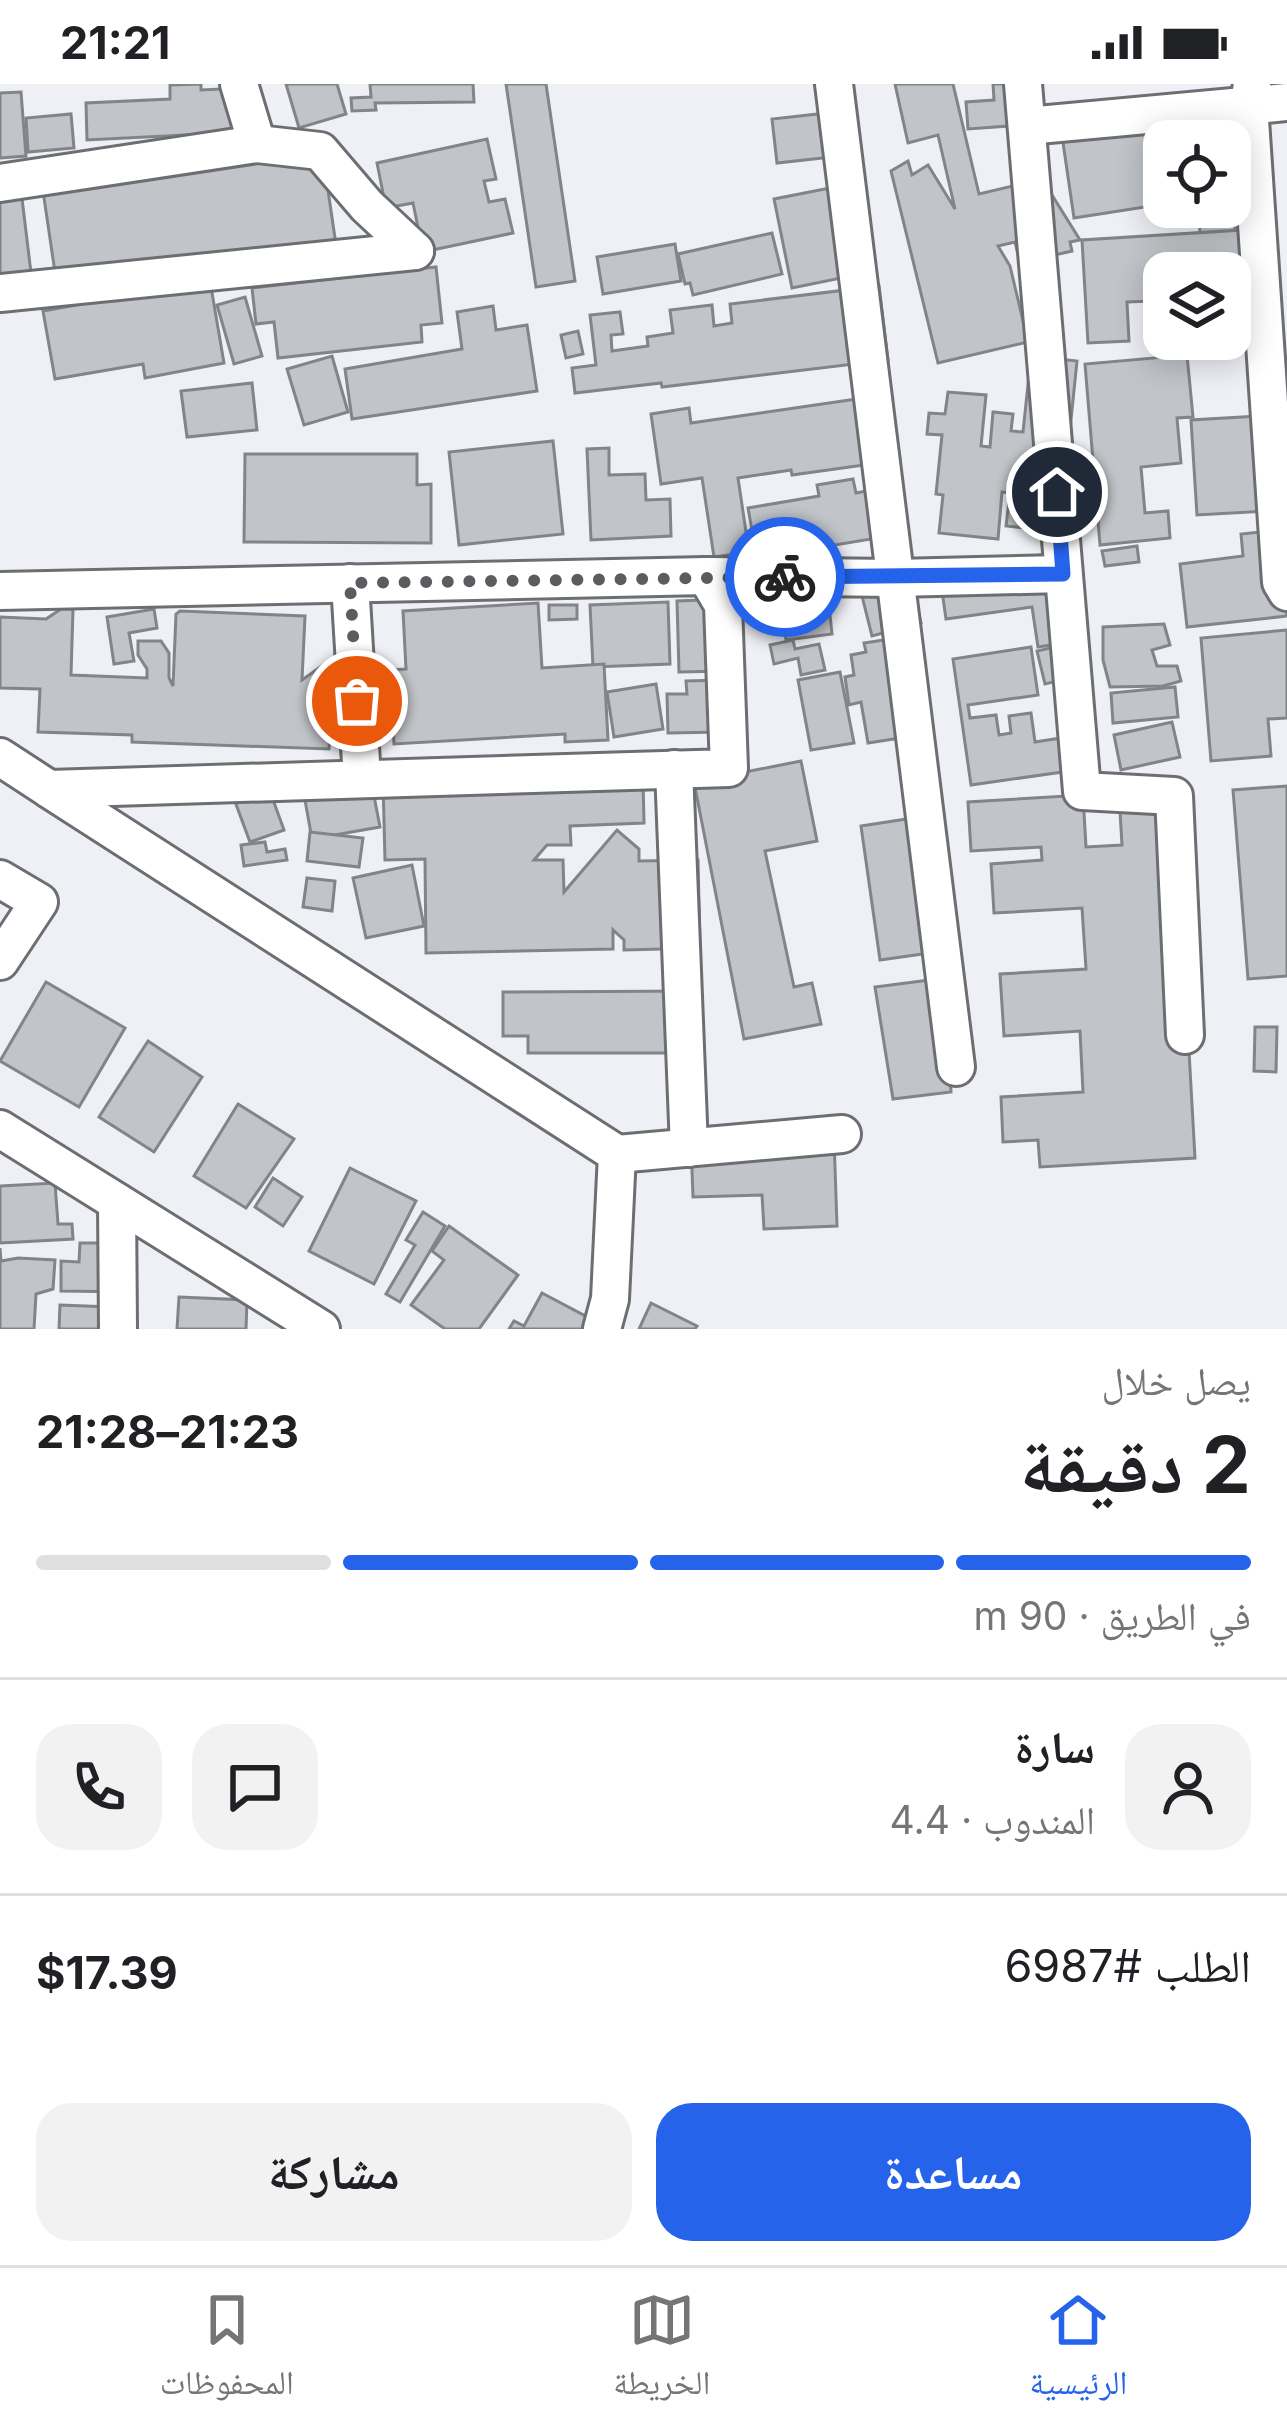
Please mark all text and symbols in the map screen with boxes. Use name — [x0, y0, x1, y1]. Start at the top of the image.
text: 21:21 — [60, 15, 171, 70]
map controls — [1143, 120, 1251, 360]
button: locate — [1143, 120, 1251, 228]
button: layers — [1143, 252, 1251, 360]
pin — [1006, 441, 1108, 543]
icon: home — [1024, 459, 1090, 525]
courier — [725, 517, 845, 637]
icon: bike — [752, 544, 818, 610]
pin — [306, 650, 408, 752]
icon: bag — [324, 668, 390, 734]
text: يصل خلال — [1101, 1357, 1251, 1404]
text: 21:23–21:28 — [36, 1404, 299, 1459]
text: 2 دقيقة — [1020, 1417, 1251, 1512]
text: في الطريق · 90 m — [973, 1592, 1251, 1639]
text: سارة — [1014, 1719, 1095, 1774]
button: phone — [36, 1724, 162, 1850]
button: chat — [192, 1724, 318, 1850]
button: person — [1125, 1724, 1251, 1850]
text: المندوب · 4.4 — [890, 1796, 1095, 1843]
text: الطلب #6987 — [1004, 1938, 1251, 1993]
text: $17.39 — [36, 1945, 178, 2000]
button: مشاركة — [36, 2103, 632, 2241]
button: مساعدة — [656, 2103, 1251, 2241]
tab: المحفوظات — [160, 2287, 294, 2415]
tab: الخريطة — [613, 2287, 710, 2415]
tab: الرئيسية — [1030, 2287, 1127, 2415]

